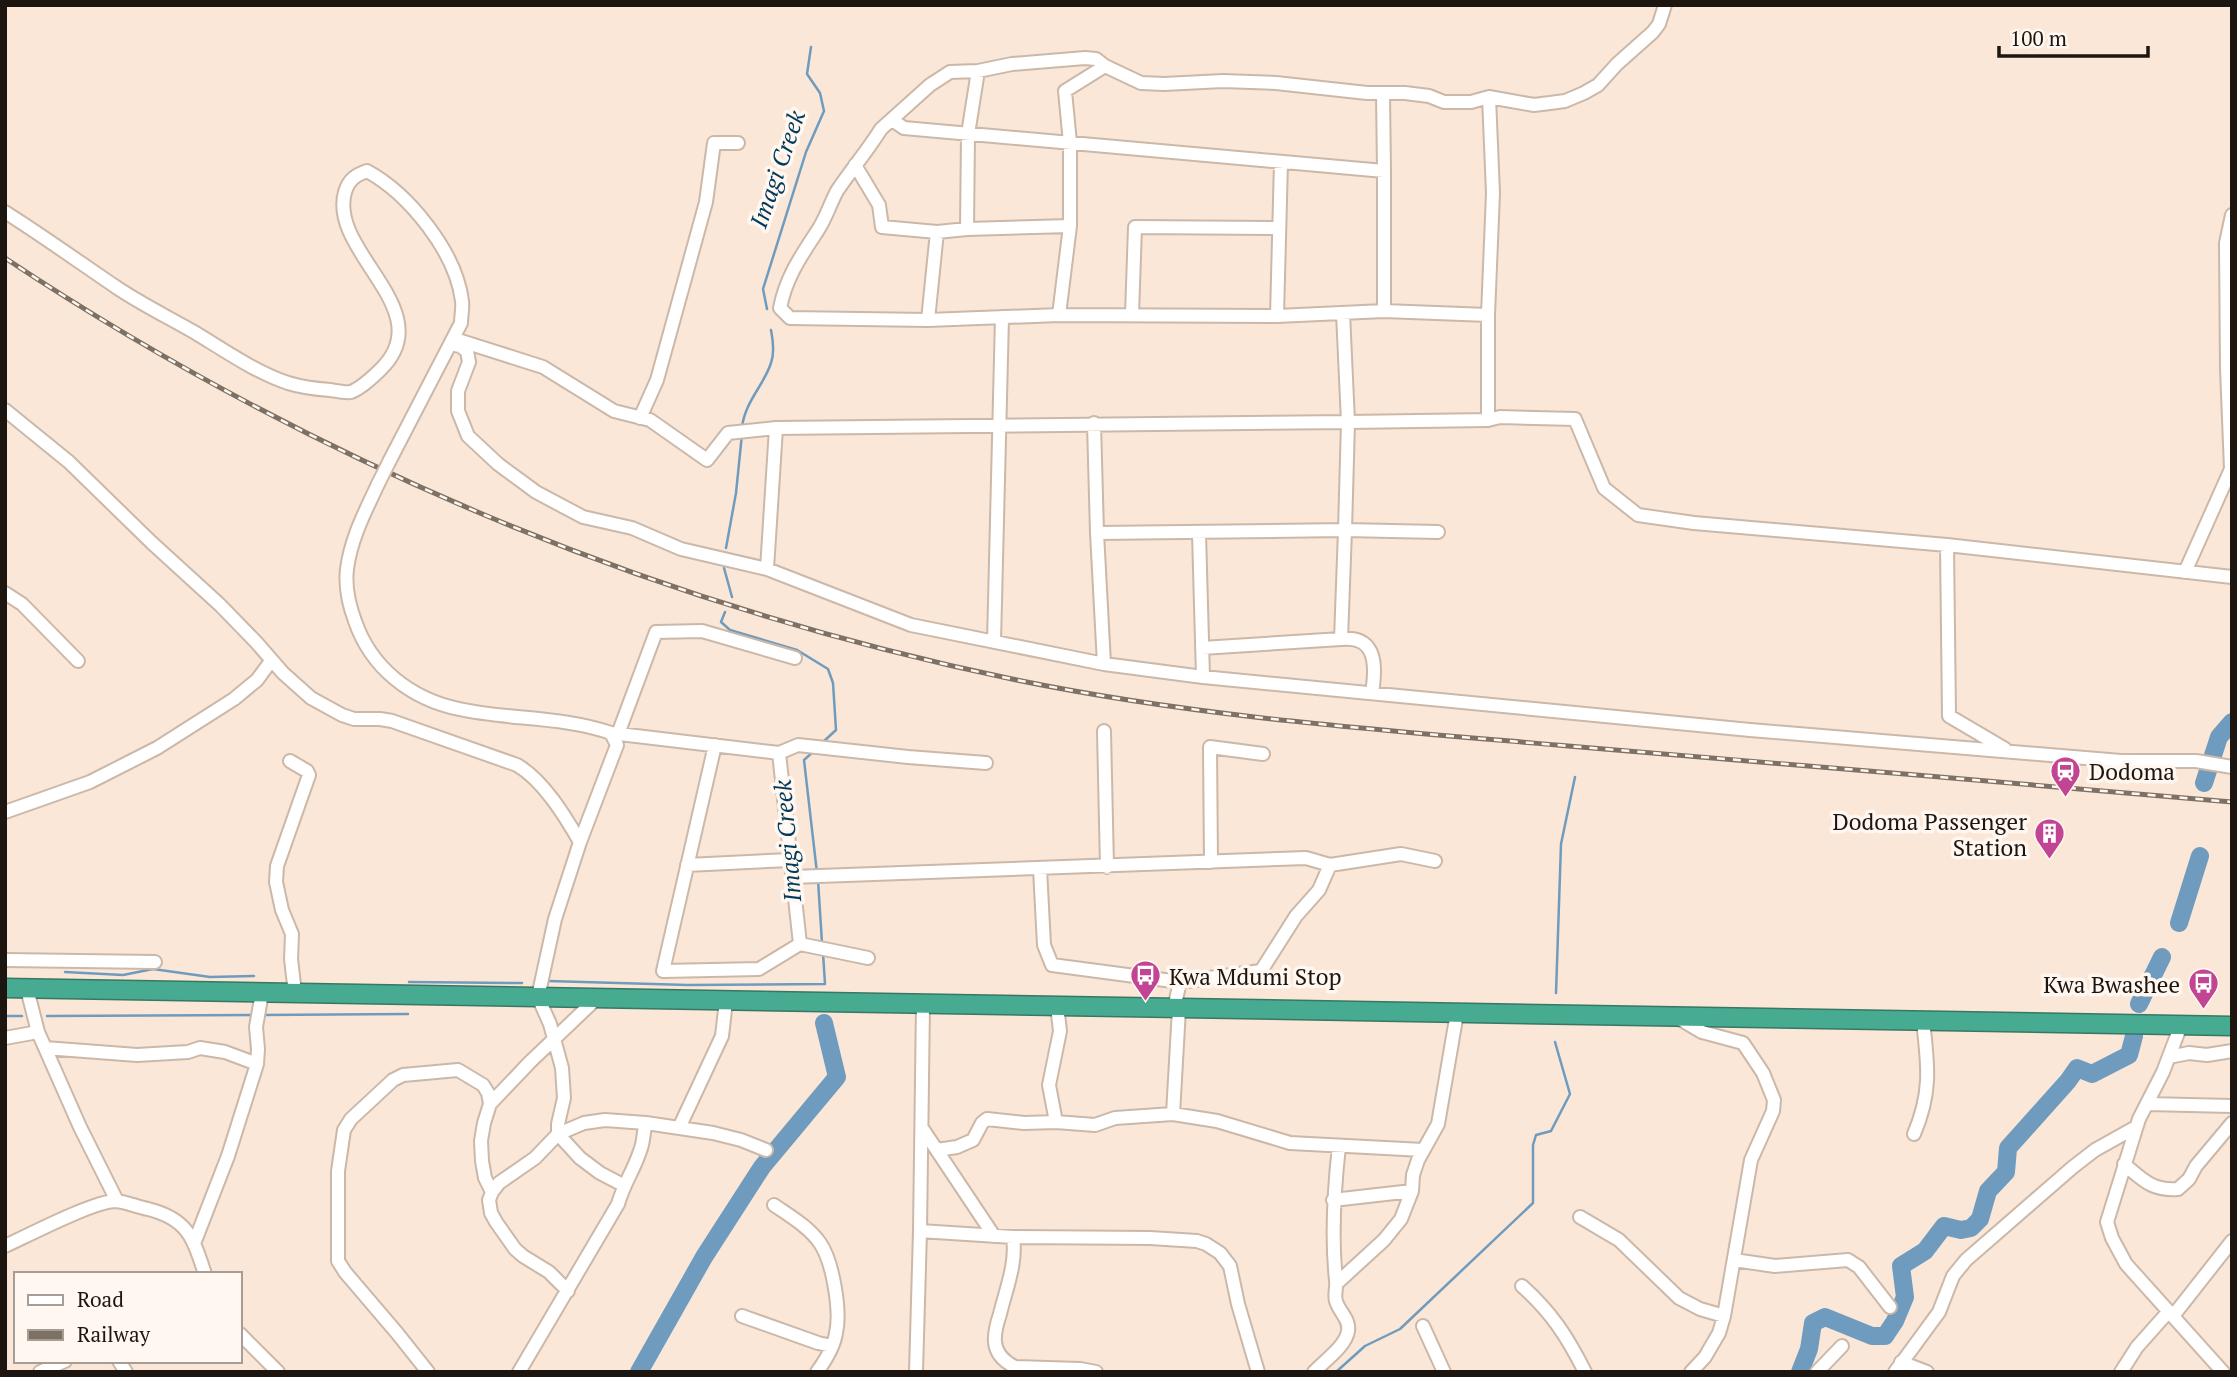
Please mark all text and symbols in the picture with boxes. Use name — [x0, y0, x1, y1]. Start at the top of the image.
scale bar — [1999, 14, 2148, 58]
text: 100 m — [2010, 24, 2067, 52]
water label: Imagi Creek — [742, 106, 812, 233]
station icon: Dodoma — [2049, 754, 2083, 798]
place label: Dodoma — [2089, 756, 2175, 787]
water label: Imagi Creek — [766, 778, 808, 904]
place label: Dodoma Passenger Station — [1833, 806, 2027, 863]
building icon: Dodoma Passenger Station — [2033, 817, 2067, 861]
bus stop icon: Kwa Mdumi Stop — [1129, 959, 1163, 1003]
place label: Kwa Mdumi Stop — [1169, 961, 1341, 992]
bus stop icon: Kwa Bwashee — [2186, 967, 2220, 1011]
place label: Kwa Bwashee — [2043, 969, 2180, 1000]
legend — [14, 1272, 242, 1363]
text: Road — [77, 1285, 124, 1313]
text: Railway — [77, 1320, 151, 1348]

